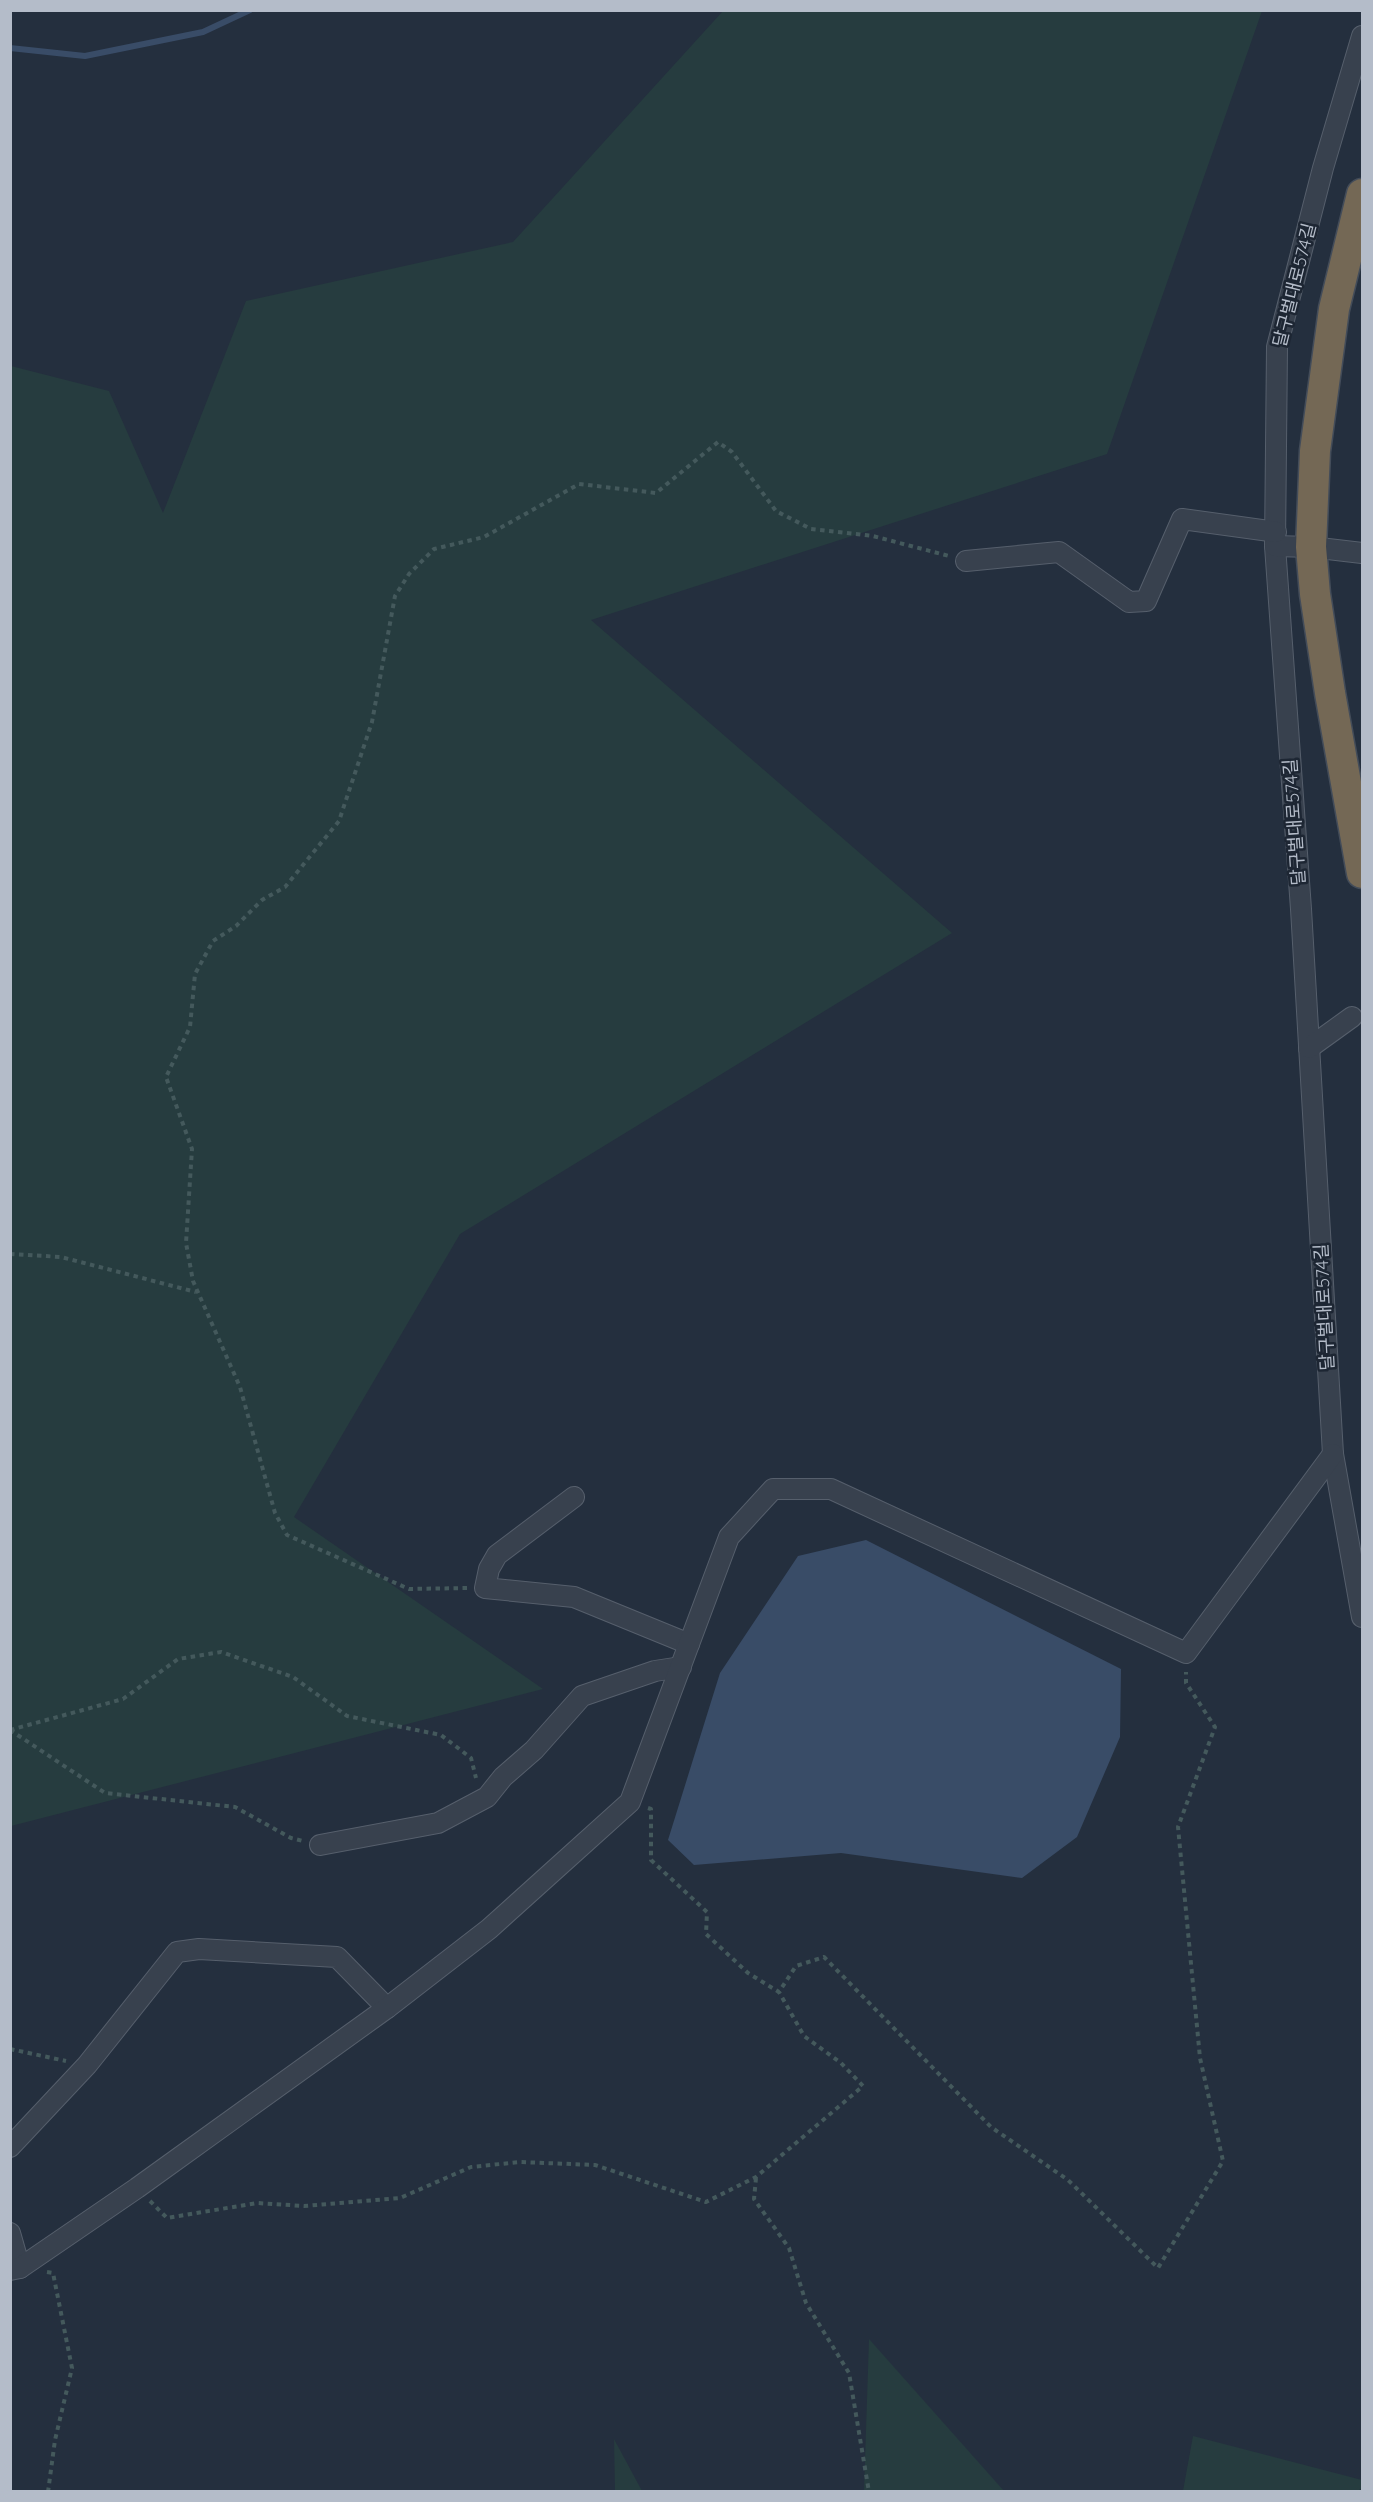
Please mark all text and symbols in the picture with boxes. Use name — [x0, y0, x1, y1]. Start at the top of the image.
street label: 달구벌대로574길 — [1267, 221, 1321, 349]
street label: 달구벌대로574길 — [1278, 758, 1310, 886]
street label: 달구벌대로574길 — [1309, 1243, 1339, 1371]

